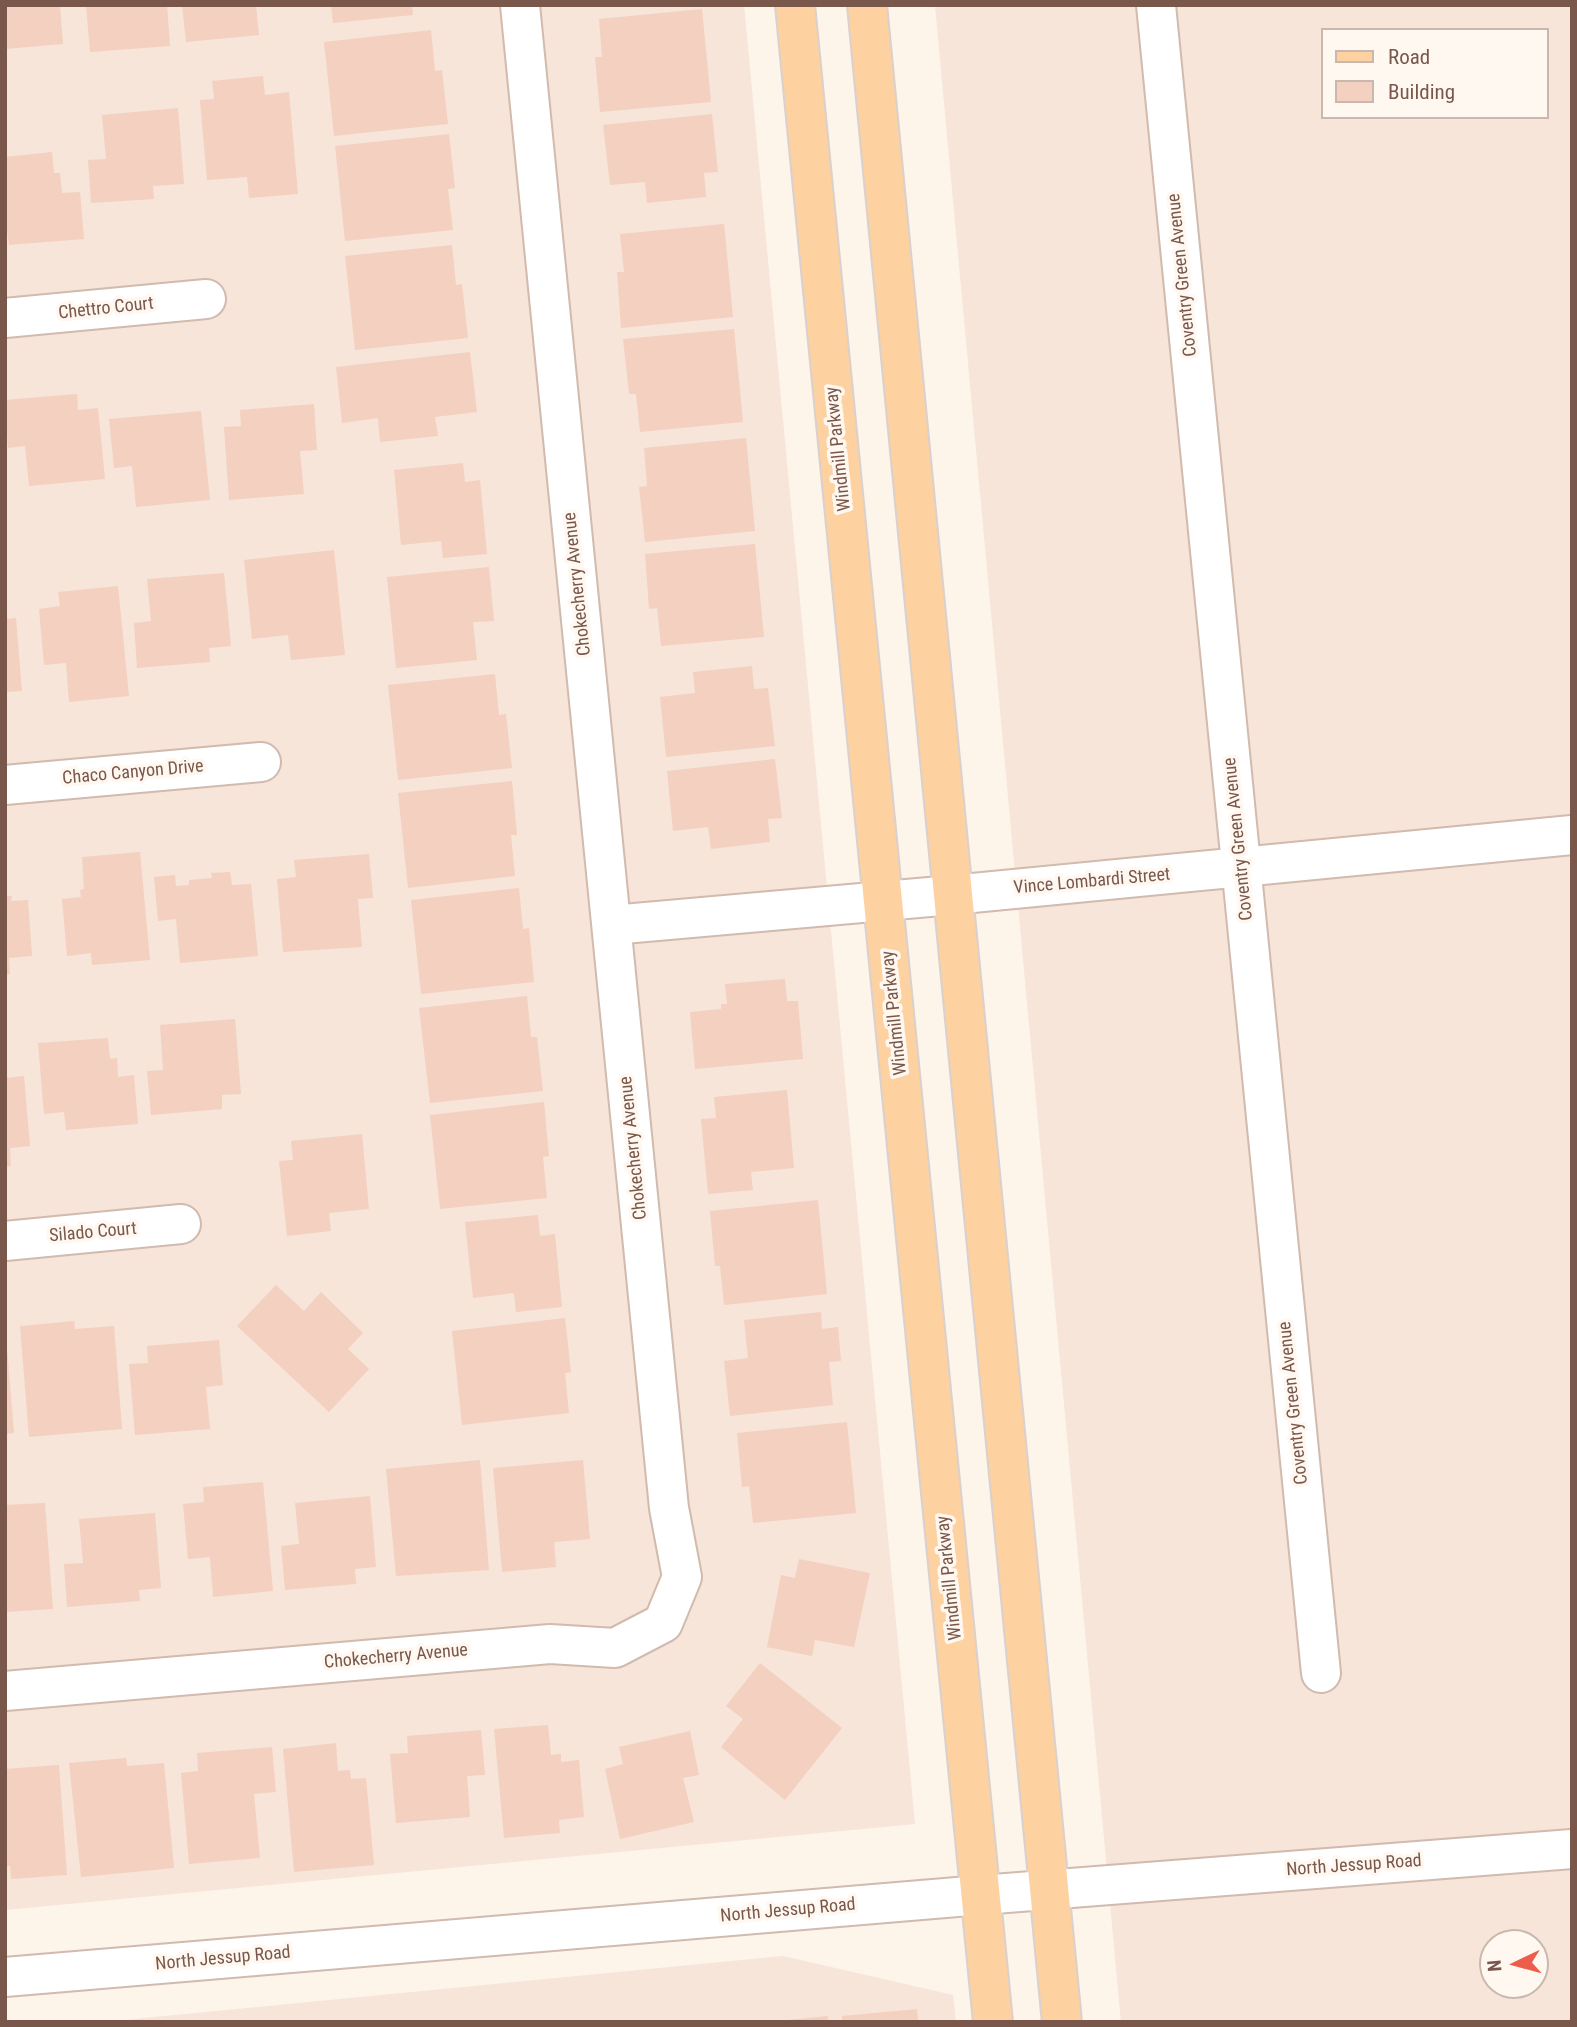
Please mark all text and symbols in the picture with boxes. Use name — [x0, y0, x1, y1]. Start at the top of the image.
legend — [1322, 28, 1549, 119]
text: Road — [1388, 45, 1430, 69]
text: Building — [1388, 80, 1455, 104]
street label: Coventry Green Avenue — [1164, 192, 1202, 358]
street label: Chettro Court — [57, 293, 155, 325]
street label: Windmill Parkway — [822, 386, 856, 512]
street label: Chokecherry Avenue — [560, 511, 596, 657]
street label: Chaco Canyon Drive — [61, 756, 205, 790]
street label: Coventry Green Avenue — [1220, 756, 1258, 922]
street label: Vince Lombardi Street — [1013, 864, 1171, 900]
street label: Windmill Parkway — [878, 950, 912, 1076]
street label: Chokecherry Avenue — [616, 1075, 652, 1221]
street label: Silado Court — [48, 1218, 138, 1248]
street label: Coventry Green Avenue — [1275, 1320, 1313, 1486]
street label: Windmill Parkway — [933, 1515, 967, 1641]
street label: Chokecherry Avenue — [323, 1640, 469, 1674]
street label: North Jessup Road — [1286, 1850, 1422, 1882]
street label: North Jessup Road — [719, 1894, 857, 1928]
north arrow — [1479, 1929, 1549, 1999]
street label: North Jessup Road — [154, 1942, 292, 1976]
text: N — [1483, 1959, 1507, 1973]

